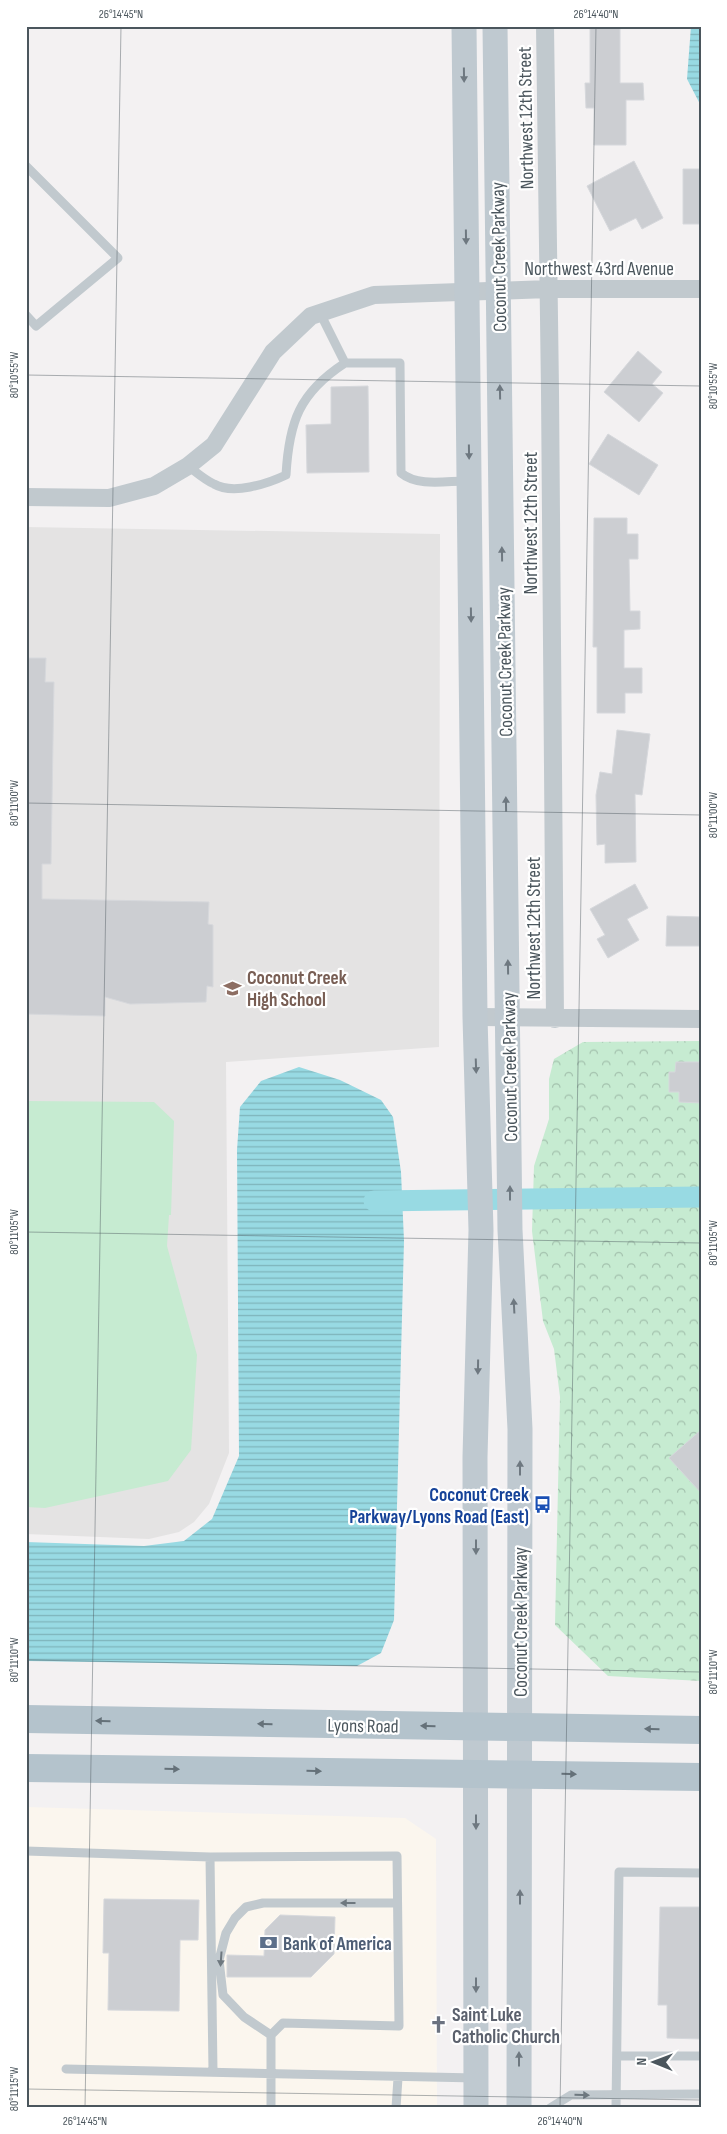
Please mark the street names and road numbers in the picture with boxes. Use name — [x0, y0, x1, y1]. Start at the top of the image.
street label: Northwest 12th Street — [514, 46, 539, 190]
street label: Coconut Creek Parkway — [487, 181, 512, 332]
street label: Northwest 43rd Avenue — [524, 258, 674, 281]
street label: Northwest 12th Street — [520, 451, 543, 594]
street label: Coconut Creek Parkway — [493, 586, 518, 737]
street label: Northwest 12th Street — [523, 856, 546, 999]
street label: Coconut Creek Parkway — [498, 991, 523, 1142]
street label: Coconut Creek Parkway — [510, 1546, 533, 1697]
street label: Lyons Road — [327, 1714, 399, 1739]

